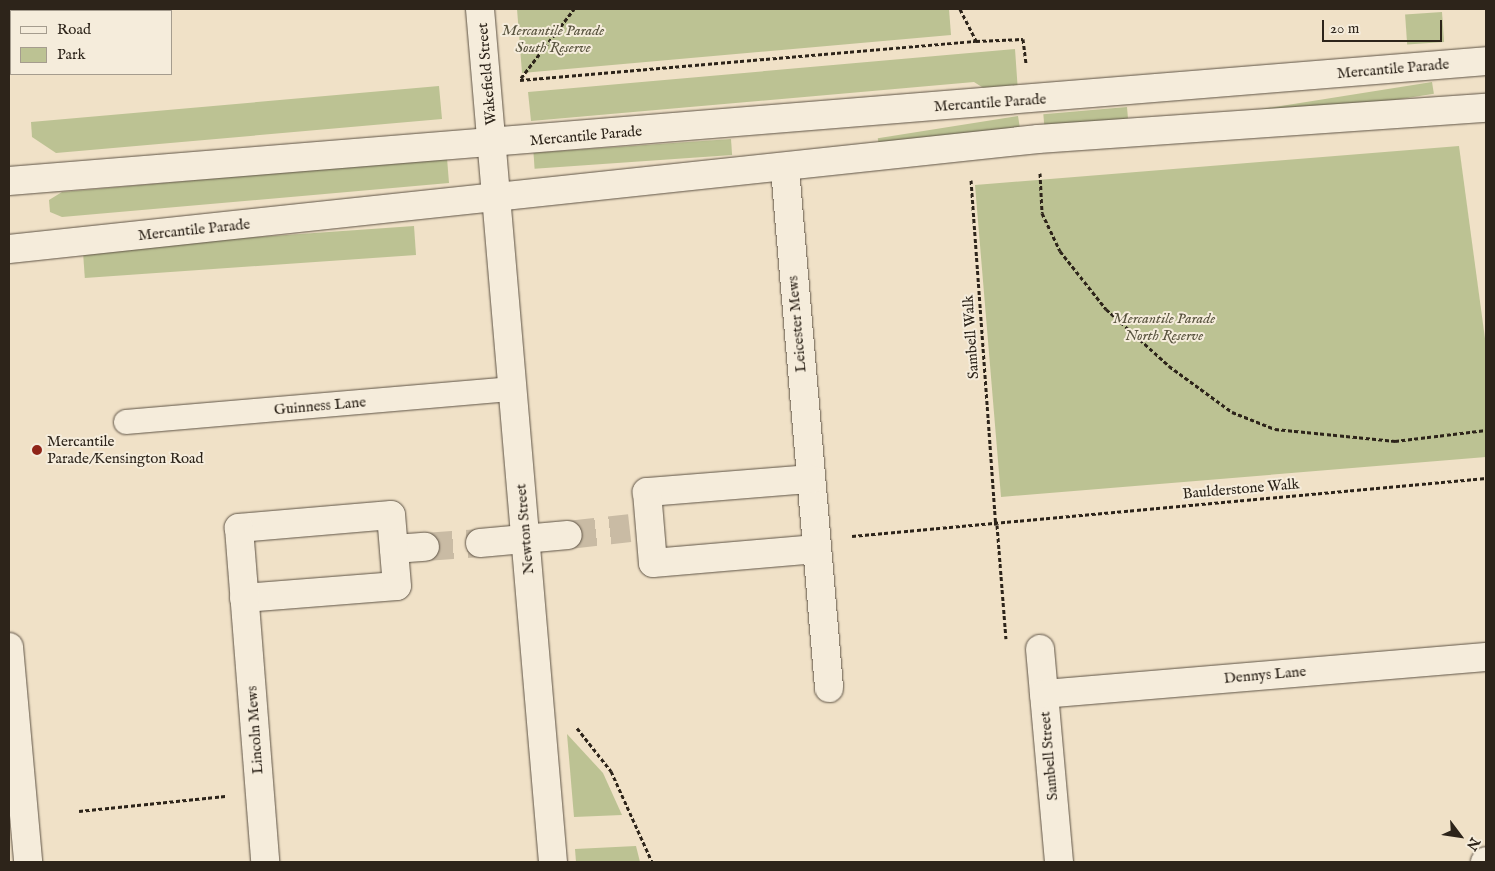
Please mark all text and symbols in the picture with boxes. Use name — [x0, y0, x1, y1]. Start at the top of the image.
legend — [10, 10, 172, 75]
scale bar — [1325, 10, 1445, 42]
text: 20 m — [1330, 19, 1359, 38]
text: Road — [57, 20, 91, 39]
park label: Mercantile Parade South Reserve — [502, 21, 604, 56]
street label: Wakefield Street — [474, 22, 500, 126]
text: Park — [57, 45, 86, 64]
street label: Mercantile Parade — [1336, 55, 1450, 83]
street label: Mercantile Parade — [933, 90, 1047, 116]
street label: Mercantile Parade — [529, 122, 643, 150]
street label: Mercantile Parade — [137, 215, 251, 245]
street label: Leicester Mews — [784, 275, 810, 373]
street label: Sambell Walk — [959, 294, 983, 380]
park label: Mercantile Parade North Reserve — [1113, 309, 1215, 344]
street label: Guinness Lane — [273, 393, 367, 419]
place label: Mercantile Parade/Kensington Road — [47, 432, 204, 467]
marker: Mercantile Parade/Kensington Road — [31, 444, 43, 456]
street label: Baulderstone Walk — [1182, 475, 1300, 503]
street label: Newton Street — [512, 483, 538, 575]
street label: Dennys Lane — [1223, 662, 1307, 688]
street label: Lincoln Mews — [243, 685, 267, 775]
street label: Sambell Street — [1036, 711, 1062, 801]
north arrow — [1435, 811, 1485, 861]
text: N — [1462, 834, 1484, 854]

